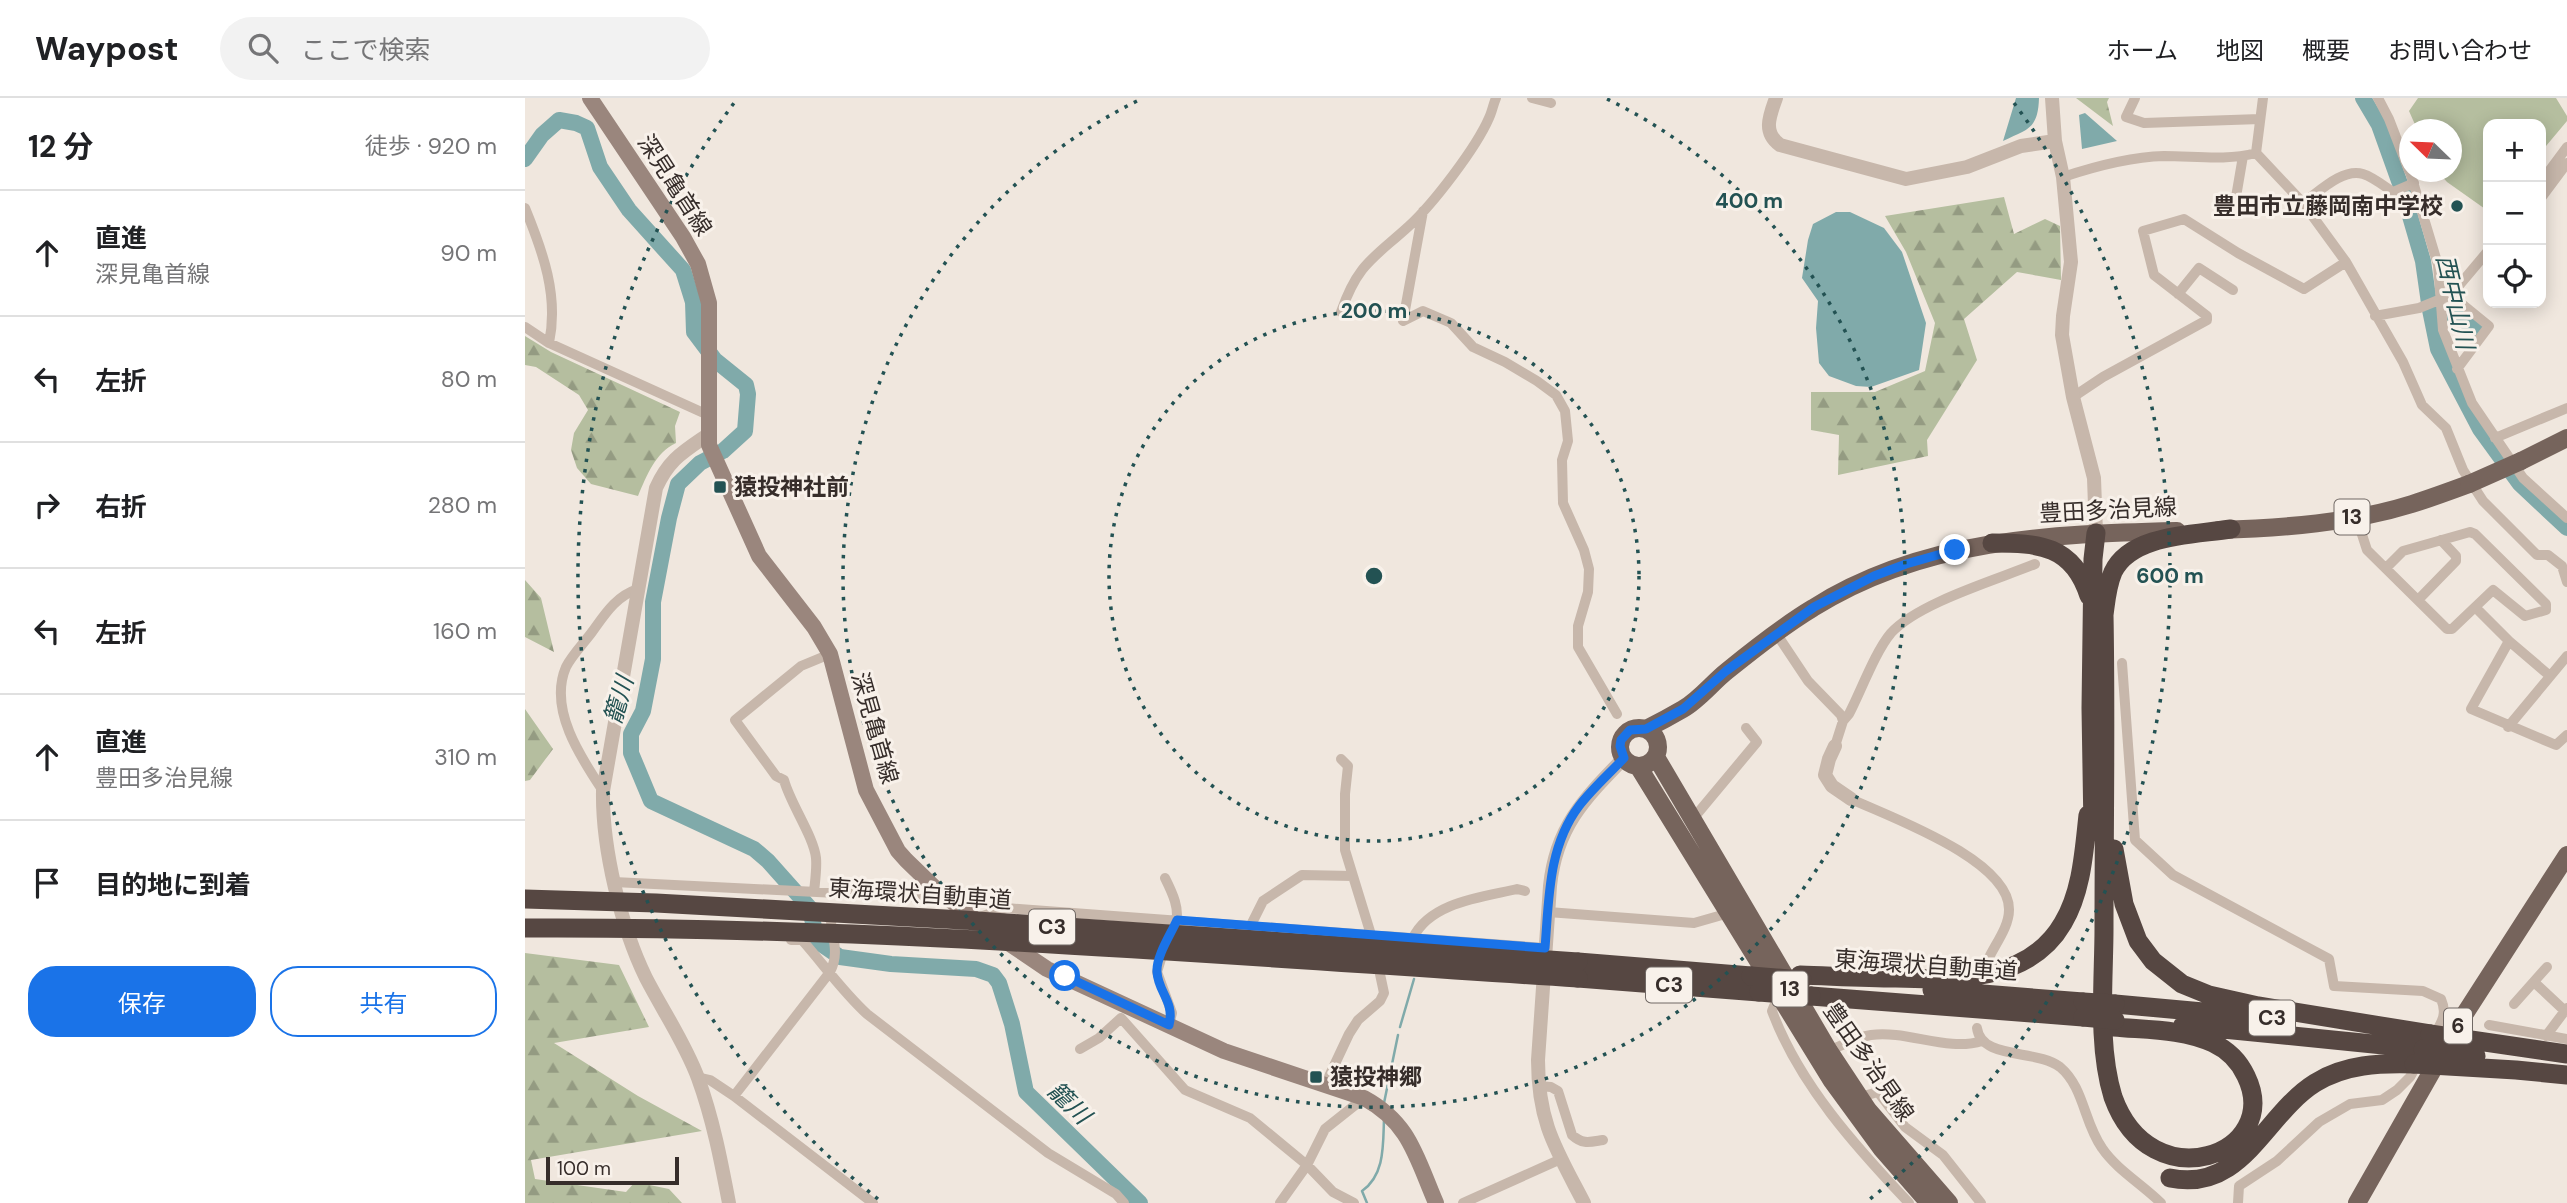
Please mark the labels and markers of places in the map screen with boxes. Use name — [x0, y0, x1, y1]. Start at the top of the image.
place label: 豊田市立藤岡南中学校 — [2213, 191, 2443, 221]
marker: 豊田市立藤岡南中学校 — [2449, 198, 2465, 214]
place label: 猿投神社前 — [734, 472, 849, 502]
marker: 猿投神社前 — [712, 479, 728, 495]
centre of rings — [1362, 564, 1386, 588]
place label: 猿投神郷 — [1330, 1062, 1422, 1092]
marker: 猿投神郷 — [1308, 1069, 1324, 1085]

